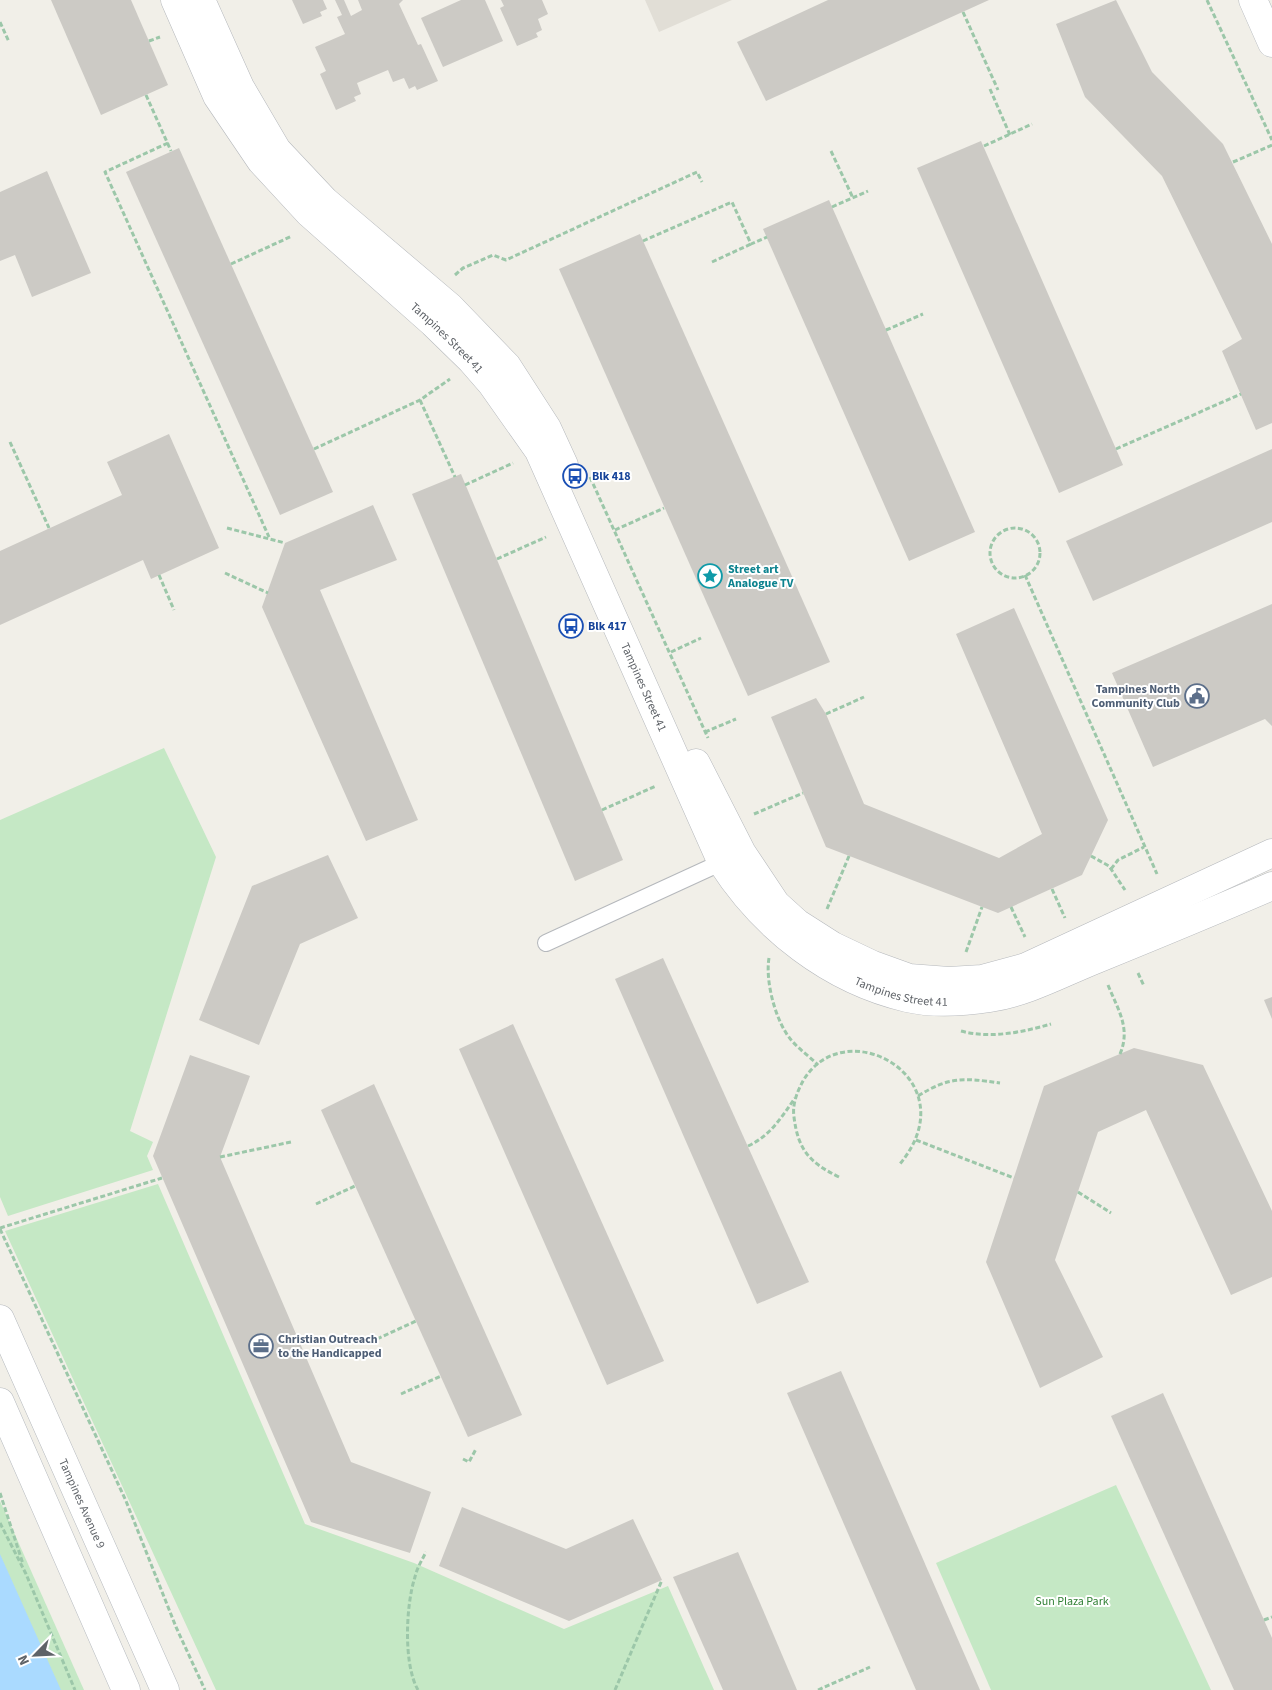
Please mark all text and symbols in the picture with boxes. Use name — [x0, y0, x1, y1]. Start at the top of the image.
street label: Tampines Street 41 — [407, 298, 487, 377]
bus stop icon: Blk 418 — [562, 463, 588, 489]
place label: Blk 418 — [592, 468, 631, 485]
place label: Street art Analogue TV — [727, 561, 794, 592]
place icon: Street art Analogue TV — [697, 563, 723, 589]
bus stop icon: Blk 417 — [558, 613, 584, 639]
place label: Blk 417 — [588, 618, 627, 635]
street label: Tampines Street 41 — [617, 640, 671, 734]
place label: Tampines North Community Club — [1091, 681, 1180, 712]
public building icon: Tampines North Community Club — [1184, 683, 1210, 709]
street label: Tampines Street 41 — [852, 972, 948, 1010]
place label: Christian Outreach to the Handicapped — [278, 1331, 382, 1362]
office icon: Christian Outreach to the Handicapped — [248, 1333, 274, 1359]
street label: Tampines Avenue 9 — [55, 1456, 109, 1551]
park label: Sun Plaza Park — [1035, 1593, 1109, 1610]
north arrow — [10, 1630, 60, 1680]
text: N — [13, 1652, 35, 1668]

